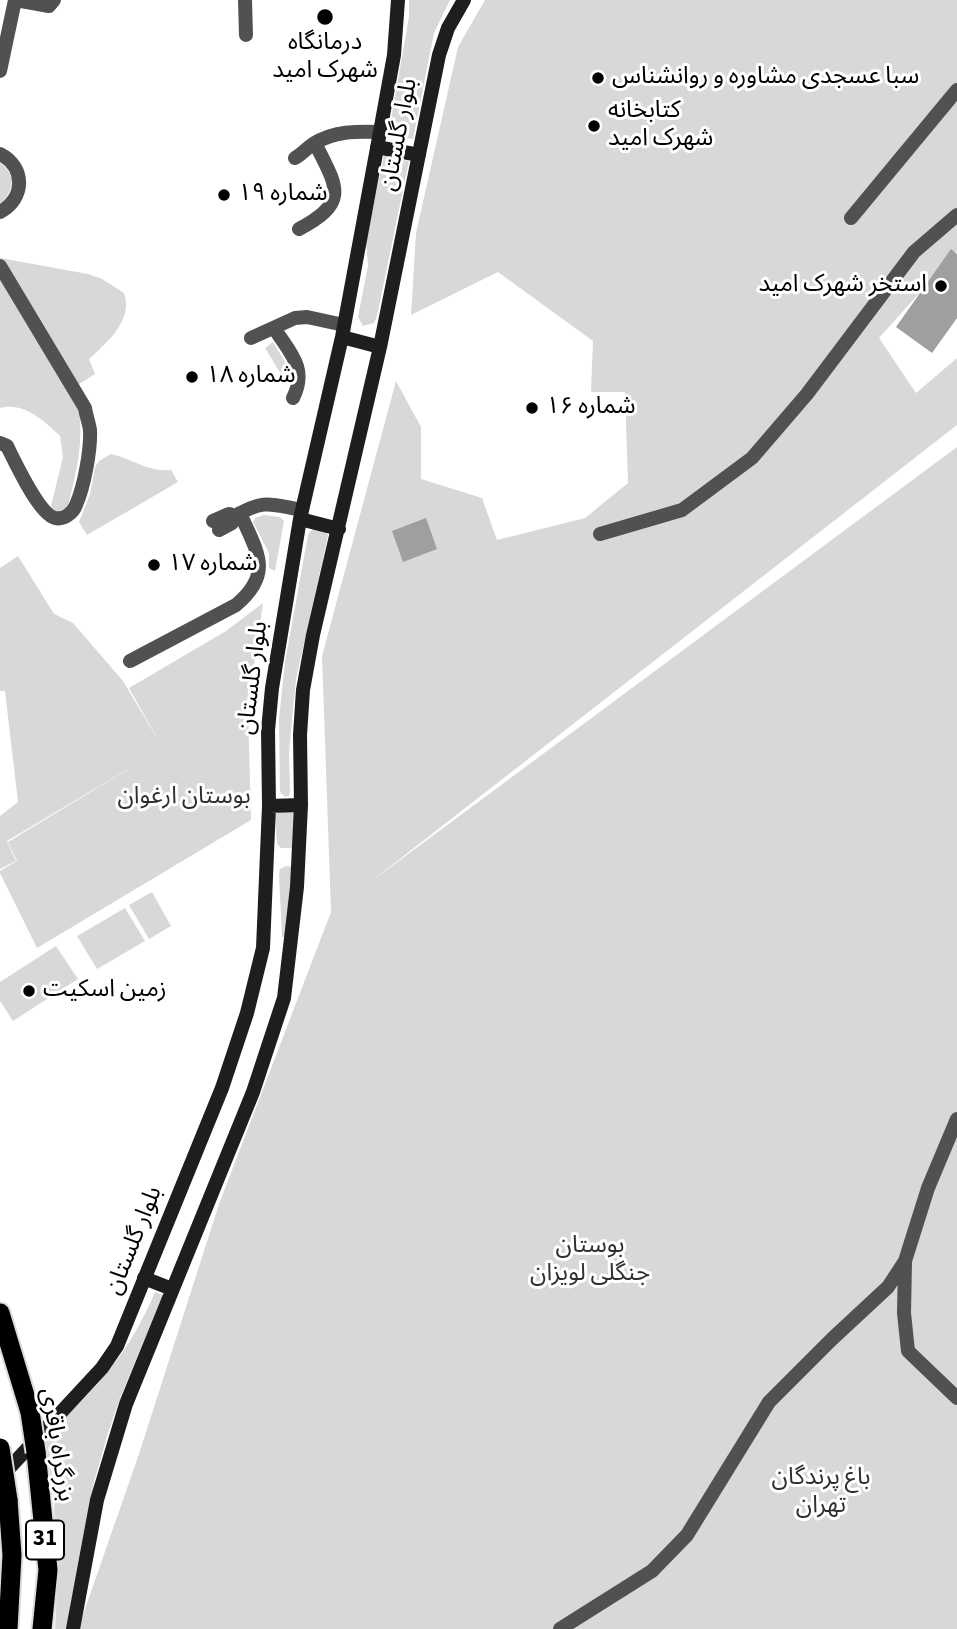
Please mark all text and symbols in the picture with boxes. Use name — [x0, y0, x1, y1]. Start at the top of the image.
marker: درمانگاه شهرک امید — [315, 7, 335, 27]
place label: درمانگاه شهرک امید — [272, 30, 378, 86]
place label: سبا عسجدی مشاوره و روانشناس — [612, 64, 919, 92]
marker: سبا عسجدی مشاوره و روانشناس — [590, 70, 606, 86]
street label: بلوار گلستان — [375, 76, 425, 194]
place label: کتابخانه شهرک امید — [608, 98, 713, 154]
marker: کتابخانه شهرک امید — [586, 118, 602, 134]
place label: شماره ۱۹ — [238, 181, 327, 209]
marker: شماره ۱۹ — [216, 187, 232, 203]
place label: استخر شهرک امید — [759, 272, 927, 300]
marker: استخر شهرک امید — [933, 278, 949, 294]
place label: شماره ۱۸ — [206, 363, 295, 391]
marker: شماره ۱۸ — [184, 369, 200, 385]
place label: شماره ۱۶ — [546, 394, 635, 422]
marker: شماره ۱۶ — [524, 400, 540, 416]
place label: شماره ۱۷ — [168, 551, 257, 579]
marker: شماره ۱۷ — [146, 557, 162, 573]
street label: بلوار گلستان — [233, 620, 275, 736]
park label: بوستان ارغوان — [117, 784, 251, 812]
place label: زمین اسکیت — [43, 977, 167, 1005]
marker: زمین اسکیت — [21, 983, 37, 999]
street label: بلوار گلستان — [100, 1183, 170, 1299]
park label: بوستان جنگلی لویزان — [530, 1233, 650, 1289]
street label: بزرگراه باقری — [33, 1386, 79, 1504]
park label: باغ پرندگان تهران — [772, 1465, 870, 1521]
road number: 31 — [26, 1520, 64, 1560]

